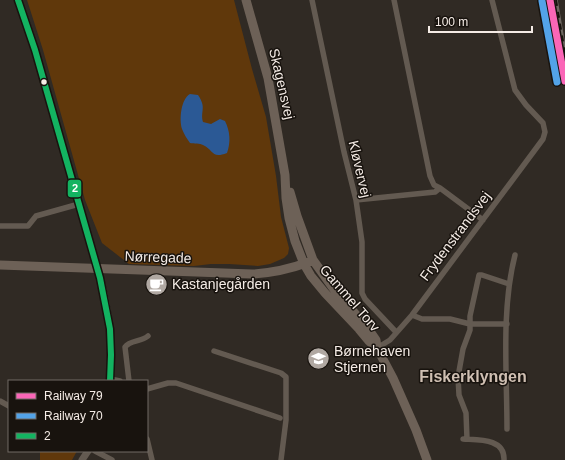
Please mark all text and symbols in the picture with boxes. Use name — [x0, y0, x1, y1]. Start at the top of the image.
scale bar — [429, 8, 532, 34]
text: 100 m — [435, 15, 468, 29]
street label: Skagensvej — [266, 47, 298, 121]
unlabelled marker — [39, 77, 49, 87]
street label: Kløvervej — [346, 139, 374, 199]
line badge: 2 — [67, 179, 82, 198]
text: 2 — [72, 182, 78, 194]
street label: Frydenstrandsvej — [416, 188, 494, 284]
street label: Nørregade — [124, 248, 192, 266]
street label: Gammel Torv — [317, 261, 383, 335]
cafe icon: Kastanjegården — [143, 271, 169, 297]
place label: Kastanjegården — [172, 276, 270, 292]
place label: Børnehaven Stjernen — [334, 343, 410, 375]
school or university icon: Børnehaven Stjernen — [305, 346, 331, 372]
district label: Fiskerklyngen — [419, 368, 527, 385]
legend — [8, 380, 148, 452]
text: Railway 79 — [44, 389, 103, 403]
text: Railway 70 — [44, 409, 103, 423]
text: 2 — [44, 429, 51, 443]

